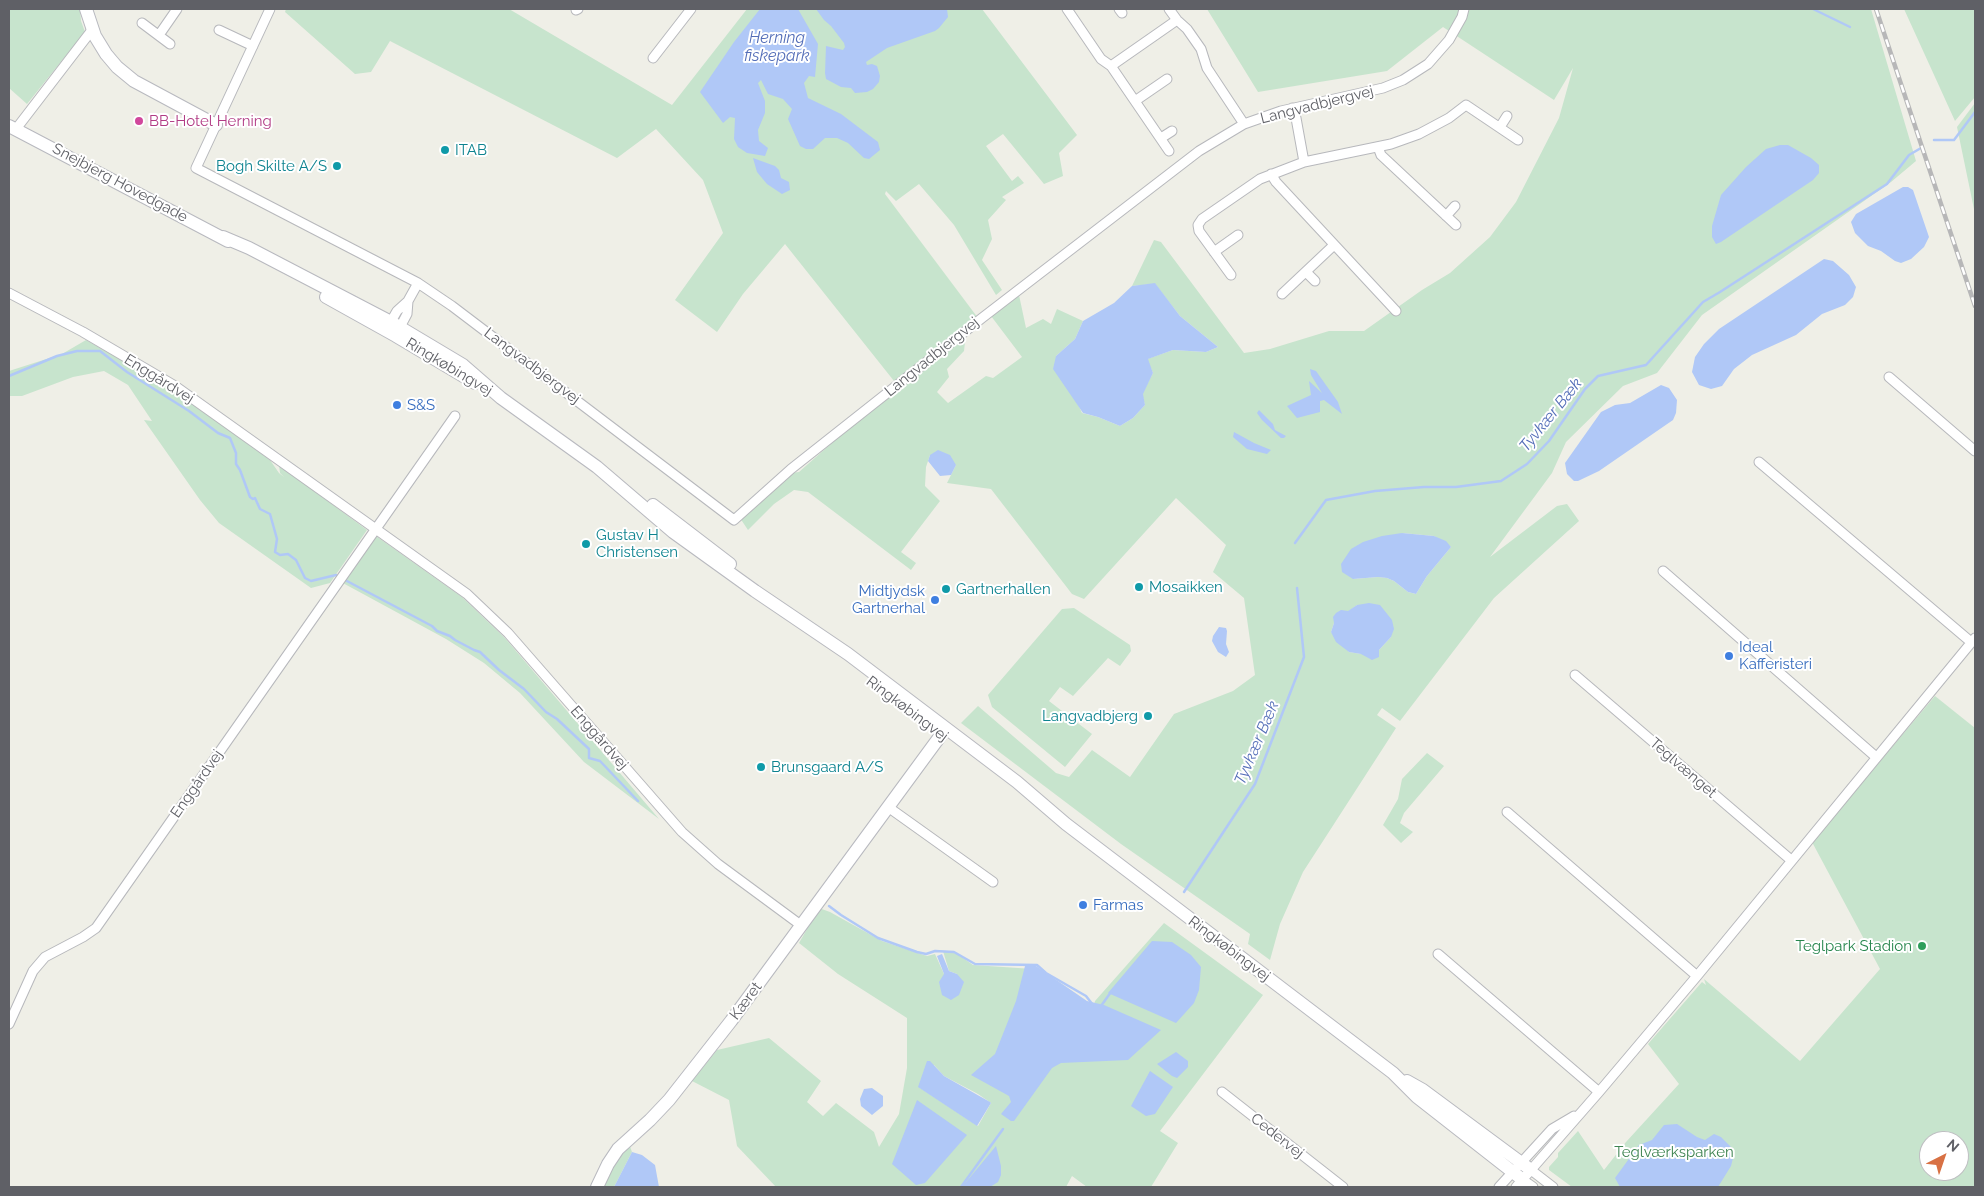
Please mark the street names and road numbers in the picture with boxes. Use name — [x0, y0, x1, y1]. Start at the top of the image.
street label: Langvadbjergvej — [1259, 82, 1375, 128]
street label: Snejbjerg Hovedgade — [49, 140, 191, 226]
street label: Langvadbjergvej — [881, 314, 983, 400]
street label: Langvadbjergvej — [480, 324, 584, 408]
street label: Ringkøbingvej — [402, 334, 496, 400]
street label: Enggårdvej — [121, 350, 197, 408]
street label: Ringkøbingvej — [862, 672, 952, 746]
street label: Enggårdvej — [566, 702, 632, 774]
street label: Teglvænget — [1646, 734, 1720, 802]
street label: Enggårdvej — [167, 747, 227, 821]
street label: Ringkøbingvej — [1184, 912, 1274, 986]
street label: Kæret — [726, 979, 766, 1023]
street label: Cedervej — [1247, 1110, 1307, 1162]

